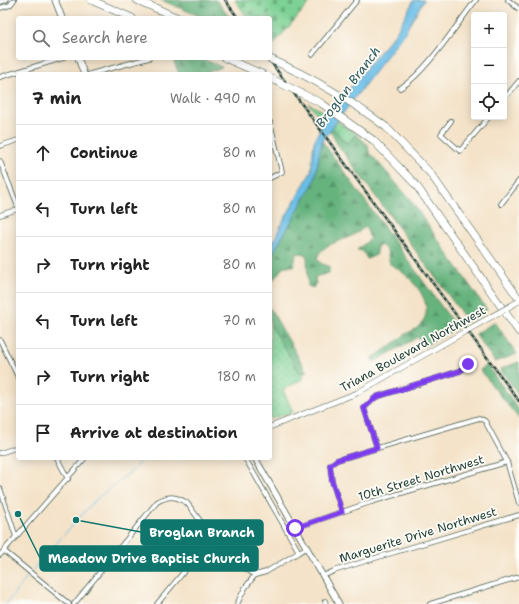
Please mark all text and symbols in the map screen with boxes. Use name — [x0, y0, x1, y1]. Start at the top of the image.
map controls — [471, 12, 507, 120]
button: + — [471, 12, 507, 48]
search box — [16, 16, 272, 60]
icon: search — [30, 27, 52, 49]
text: Search here — [62, 28, 148, 48]
water label: Broglan Branch — [312, 43, 384, 131]
button: − — [471, 48, 507, 84]
button: locate — [471, 84, 507, 120]
text: 7 min — [32, 87, 82, 109]
text: Walk · 490 m — [170, 90, 256, 107]
icon: ahead — [32, 142, 54, 164]
text: Continue — [70, 143, 138, 163]
text: 80 m — [222, 144, 256, 161]
icon: left — [32, 198, 54, 220]
text: Turn left — [70, 199, 138, 219]
text: 80 m — [222, 200, 256, 217]
icon: right — [32, 254, 54, 276]
text: Turn right — [70, 255, 150, 275]
text: 80 m — [222, 256, 256, 273]
street label: Triana Boulevard Northwest — [337, 302, 489, 396]
icon: left — [32, 310, 54, 332]
text: Turn left — [70, 311, 138, 331]
text: 70 m — [222, 312, 256, 329]
route end — [459, 355, 477, 373]
icon: right — [32, 366, 54, 388]
text: Turn right — [70, 367, 150, 387]
text: 180 m — [217, 368, 256, 385]
icon: arrive — [32, 422, 54, 444]
text: Arrive at destination — [70, 423, 238, 443]
street label: 10th Street Northwest — [356, 451, 486, 505]
street label: Marguerite Drive Northwest — [337, 503, 499, 567]
route start — [286, 519, 304, 537]
callout: Broglan Branch — [141, 520, 263, 545]
text: Broglan Branch — [149, 524, 255, 541]
callout: Meadow Drive Baptist Church — [40, 546, 258, 571]
text: Meadow Drive Baptist Church — [48, 550, 250, 567]

